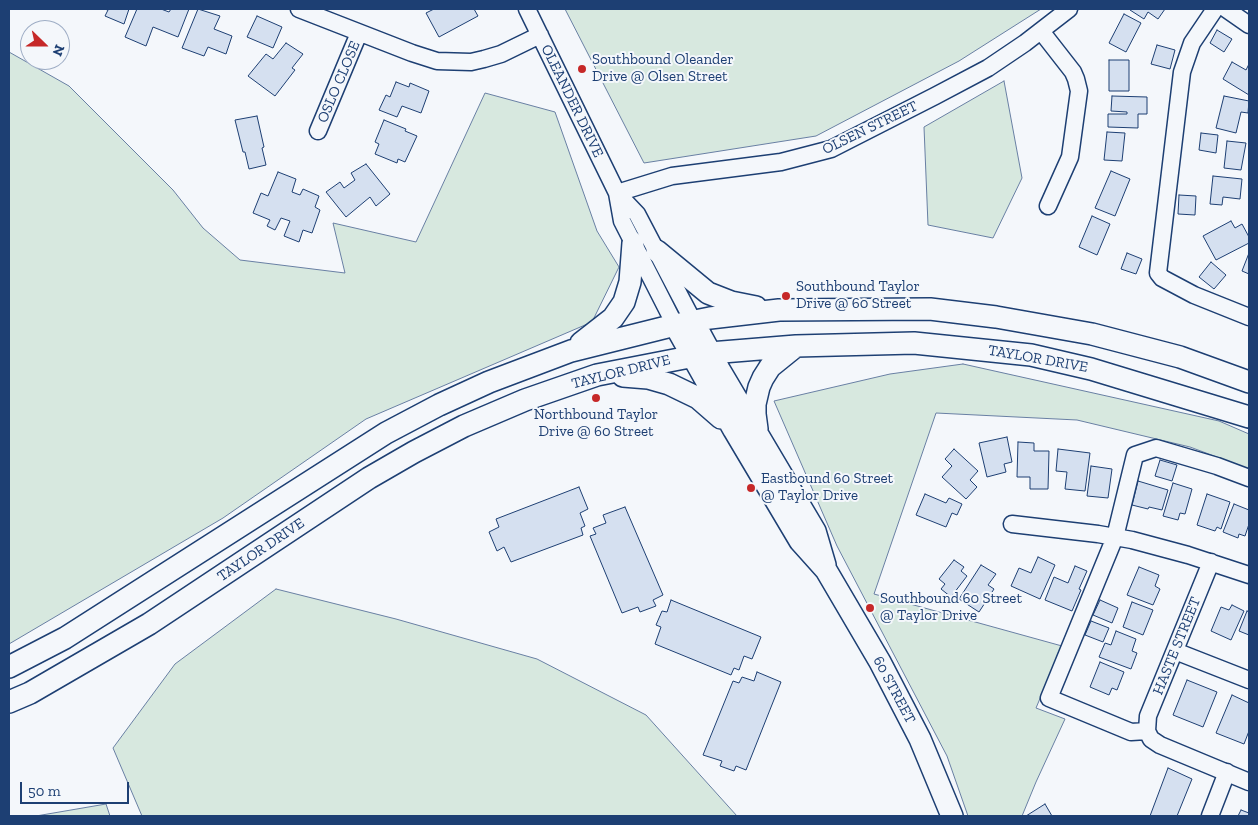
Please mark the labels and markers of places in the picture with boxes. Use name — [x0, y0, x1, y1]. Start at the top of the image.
place label: Southbound Oleander Drive @ Olsen Street — [592, 51, 734, 86]
marker: Southbound Oleander Drive @ Olsen Street — [576, 63, 588, 75]
place label: Southbound Taylor Drive @ 60 Street — [796, 278, 920, 313]
marker: Southbound Taylor Drive @ 60 Street — [780, 290, 792, 302]
marker: Northbound Taylor Drive @ 60 Street — [590, 392, 602, 404]
place label: Northbound Taylor Drive @ 60 Street — [534, 406, 658, 441]
place label: Eastbound 60 Street @ Taylor Drive — [761, 470, 893, 505]
marker: Eastbound 60 Street @ Taylor Drive — [745, 482, 757, 494]
place label: Southbound 60 Street @ Taylor Drive — [880, 590, 1022, 625]
marker: Southbound 60 Street @ Taylor Drive — [864, 602, 876, 614]

